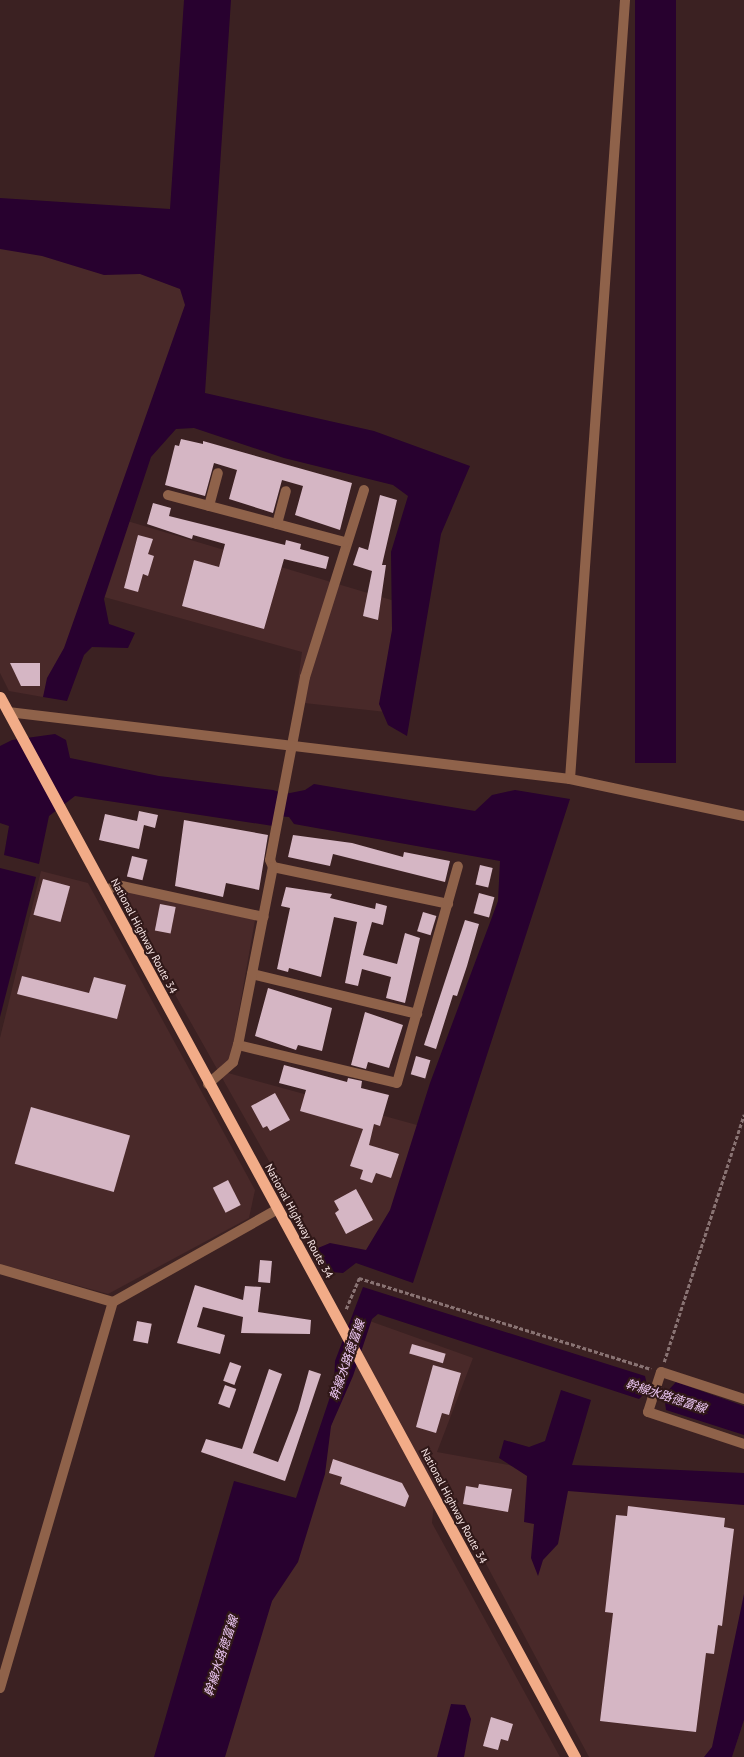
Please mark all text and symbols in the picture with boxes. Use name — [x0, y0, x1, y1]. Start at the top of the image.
street label: National Highway Route 34 — [108, 876, 180, 996]
street label: National Highway Route 34 — [262, 1161, 336, 1281]
water label: 幹線水路徳富線 — [327, 1318, 367, 1402]
water label: 幹線水路徳富線 — [624, 1376, 708, 1416]
street label: National Highway Route 34 — [418, 1446, 490, 1566]
water label: 幹線水路徳富線 — [201, 1614, 241, 1698]

